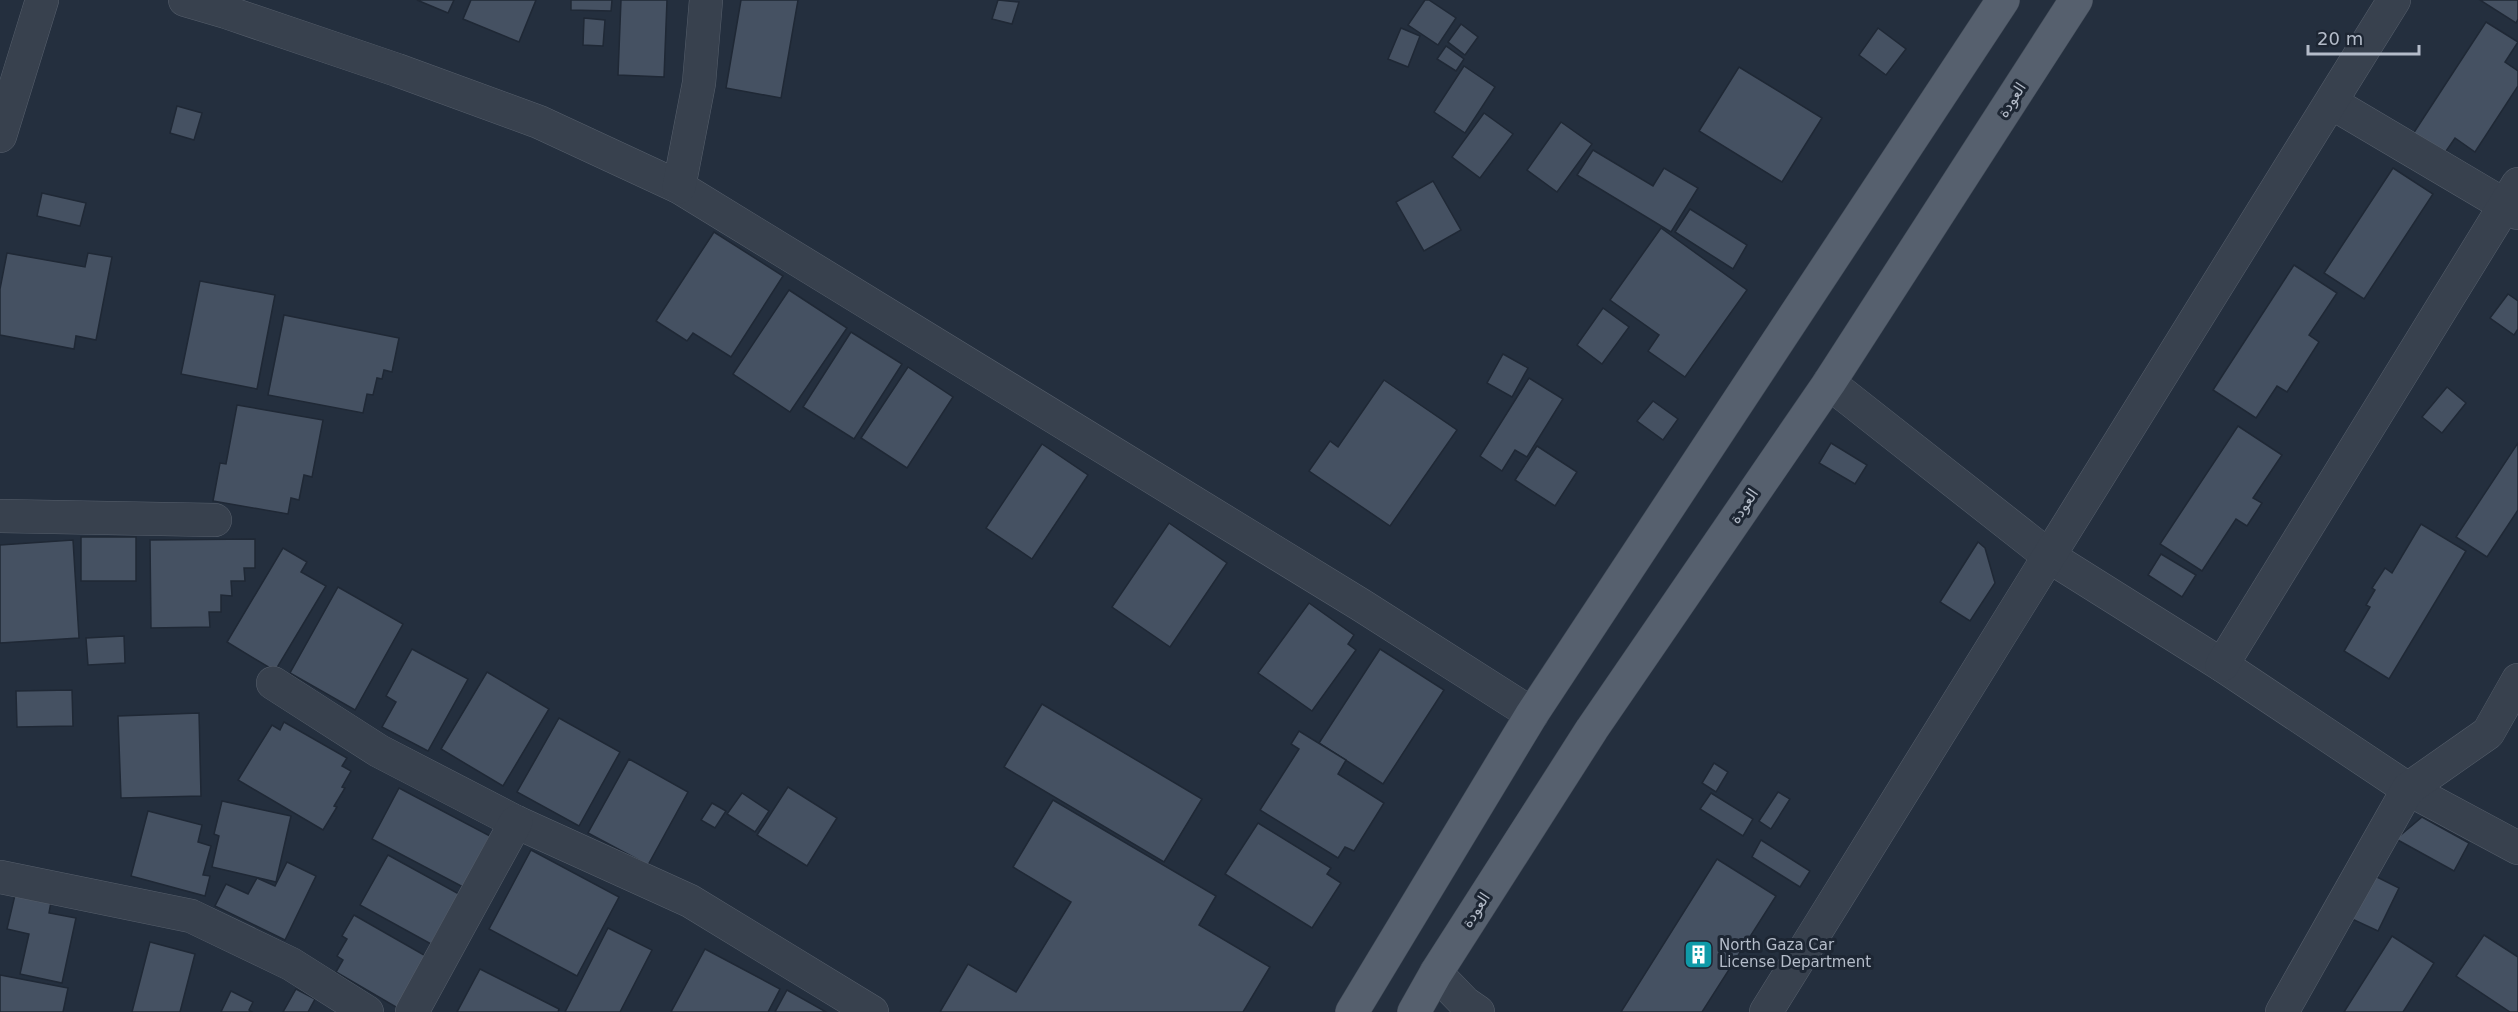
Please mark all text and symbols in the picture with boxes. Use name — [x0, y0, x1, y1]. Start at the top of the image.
scale bar — [2308, 18, 2419, 56]
text: 20 m — [2317, 28, 2363, 49]
street label: العودة — [1994, 79, 2030, 121]
street label: العودة — [1726, 485, 1762, 527]
street label: العودة — [1458, 889, 1494, 931]
place label: North Gaza Car License Department — [1719, 936, 1871, 971]
building icon: North Gaza Car License Department — [1682, 938, 1714, 970]

